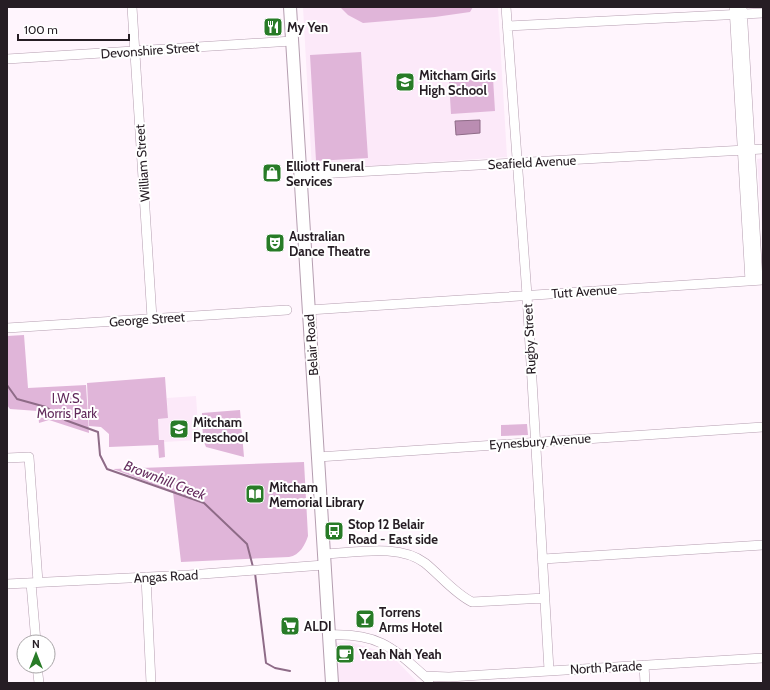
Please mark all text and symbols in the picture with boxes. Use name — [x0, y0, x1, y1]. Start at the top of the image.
scale bar — [18, 16, 129, 42]
restaurant icon: My Yen — [262, 16, 284, 38]
place label: My Yen — [287, 19, 328, 35]
text: 100 m — [24, 22, 58, 37]
street label: Devonshire Street — [100, 39, 200, 61]
place label: Mitcham Girls High School — [419, 67, 496, 98]
school or university icon: Mitcham Girls High School — [394, 71, 416, 93]
street label: William Street — [131, 123, 153, 202]
street label: Seafield Avenue — [487, 152, 577, 172]
place label: Elliott Funeral Services — [286, 158, 365, 189]
shop icon: Elliott Funeral Services — [261, 162, 283, 184]
place label: Australian Dance Theatre — [289, 228, 370, 259]
theatre icon: Australian Dance Theatre — [264, 232, 286, 254]
street label: Tutt Avenue — [551, 281, 618, 301]
street label: Rugby Street — [519, 303, 539, 375]
street label: George Street — [109, 308, 186, 330]
street label: Belair Road — [301, 314, 321, 376]
park label: I.W.S. Morris Park — [37, 390, 97, 421]
place label: Mitcham Preschool — [193, 414, 249, 445]
school or university icon: Mitcham Preschool — [168, 418, 190, 440]
street label: Eynesbury Avenue — [489, 429, 592, 453]
water label: Brownhill Creek — [122, 456, 209, 504]
place label: Mitcham Memorial Library — [269, 479, 364, 510]
library icon: Mitcham Memorial Library — [244, 483, 266, 505]
place label: Stop 12 Belair Road - East side — [348, 516, 438, 547]
bus stop icon: Stop 12 Belair Road - East side — [323, 520, 345, 542]
street label: Angas Road — [133, 566, 199, 586]
place label: Torrens Arms Hotel — [379, 604, 443, 635]
bar icon: Torrens Arms Hotel — [354, 608, 376, 630]
supermarket icon: ALDI — [279, 615, 301, 637]
place label: ALDI — [304, 618, 332, 634]
north arrow — [16, 634, 56, 674]
text: N — [32, 637, 40, 651]
cafe icon: Yeah Nah Yeah — [334, 643, 356, 665]
place label: Yeah Nah Yeah — [358, 646, 442, 662]
street label: North Parade — [570, 657, 643, 677]

